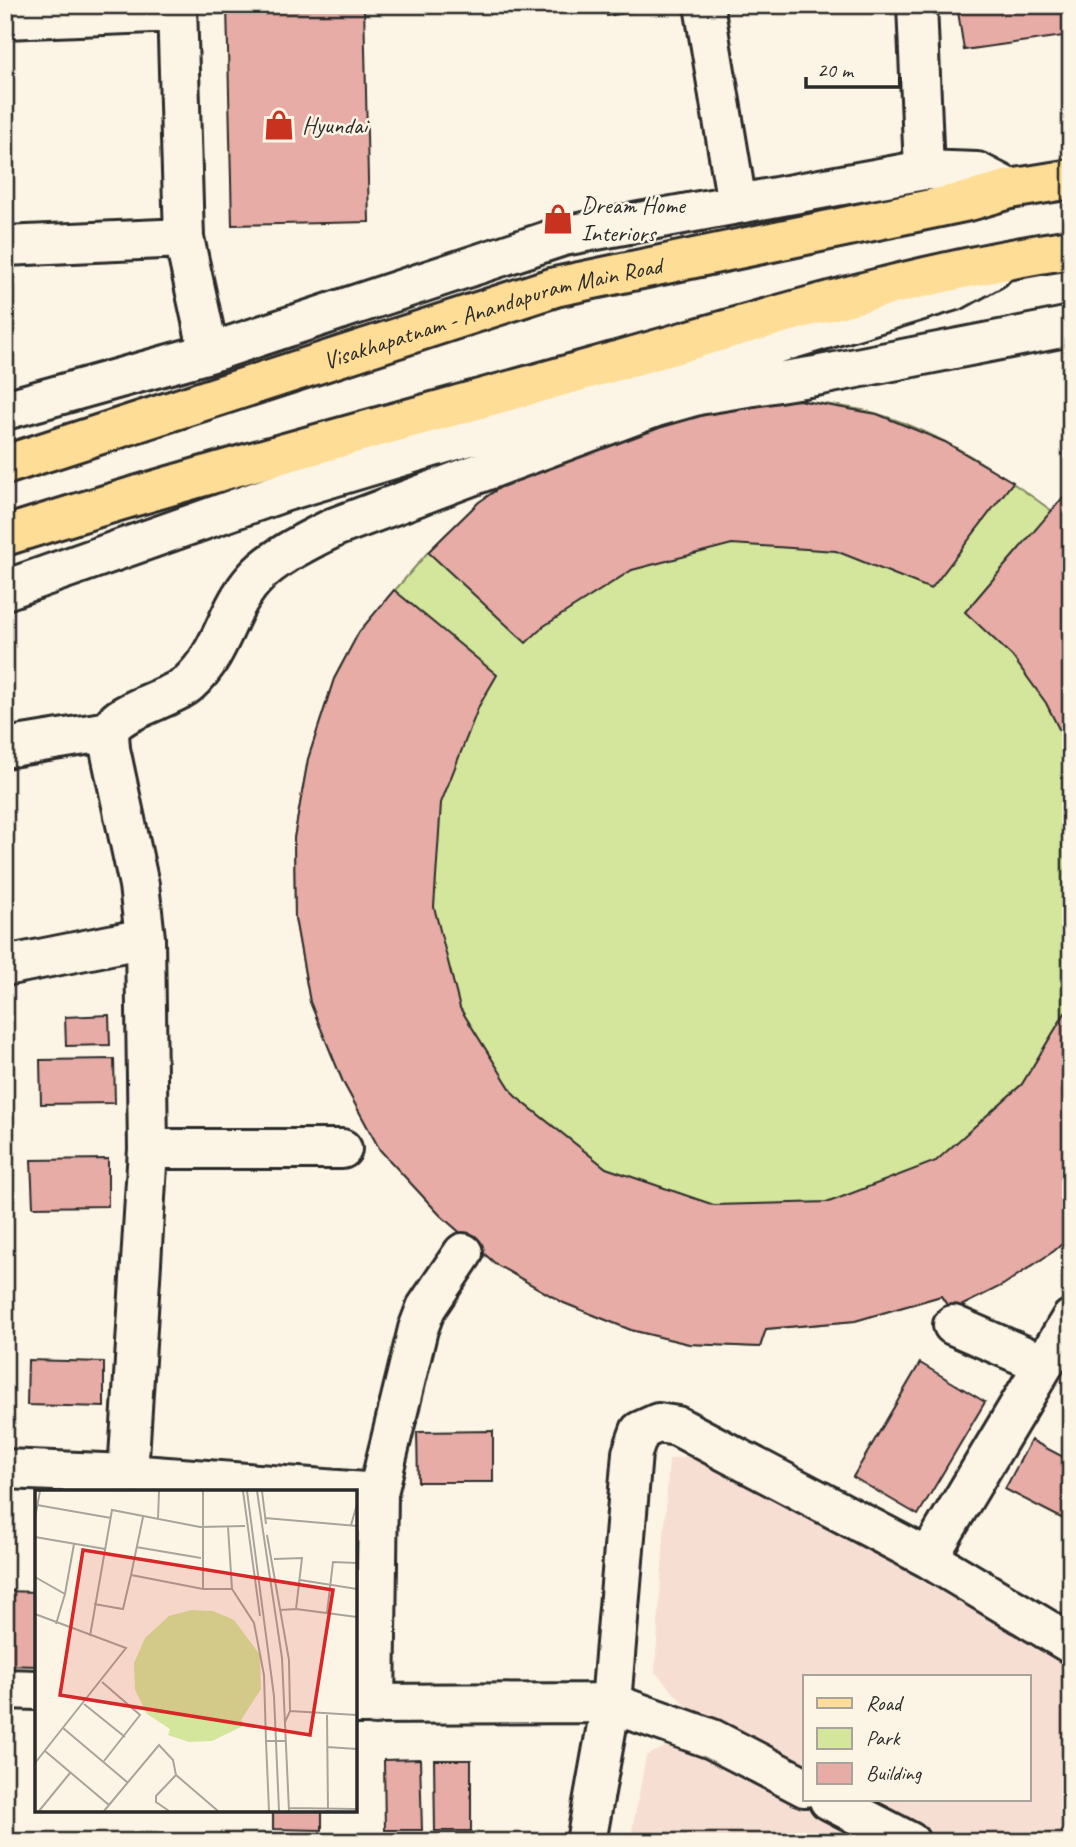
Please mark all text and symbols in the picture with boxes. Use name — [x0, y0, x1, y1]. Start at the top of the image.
scale bar — [806, 46, 901, 90]
text: 20 m — [817, 57, 855, 83]
shop icon: Hyundai — [262, 108, 296, 142]
place label: Hyundai — [302, 110, 370, 140]
place label: Dream Home Interiors — [581, 190, 687, 248]
shop icon: Dream Home Interiors — [541, 202, 575, 236]
street label: Visakhapatnam - Anandapuram Main Road — [319, 250, 668, 376]
inset map — [35, 1490, 357, 1812]
legend — [803, 1675, 1030, 1801]
text: Road — [866, 1690, 905, 1716]
text: Park — [866, 1725, 901, 1751]
text: Building — [866, 1760, 923, 1786]

